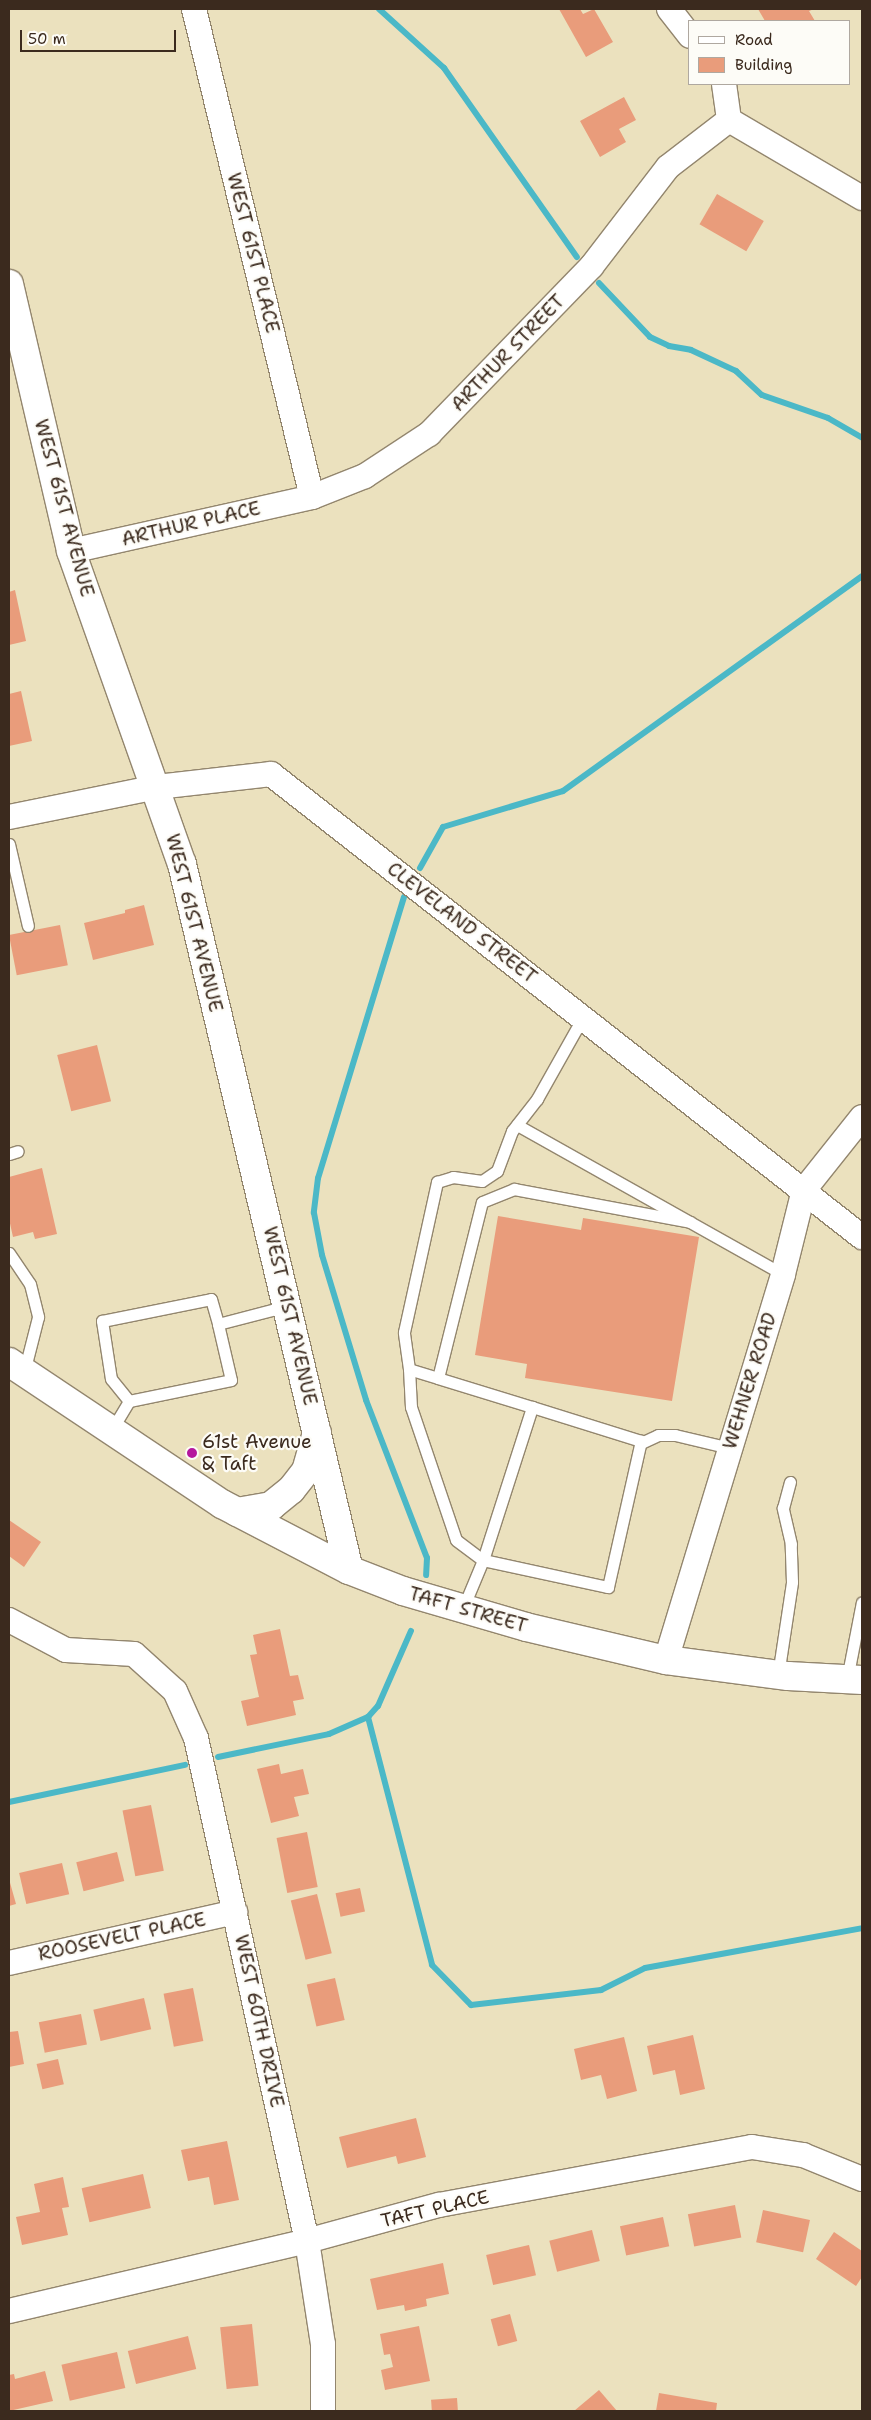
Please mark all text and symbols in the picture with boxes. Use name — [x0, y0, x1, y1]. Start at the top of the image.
scale bar — [22, 20, 179, 52]
legend — [688, 20, 851, 85]
text: 50 m — [28, 29, 66, 49]
text: Road — [735, 30, 773, 50]
text: Building — [735, 55, 792, 75]
street label: WEST 61ST PLACE — [222, 170, 284, 336]
street label: ARTHUR STREET — [447, 290, 569, 416]
street label: WEST 61ST AVENUE — [29, 417, 99, 599]
street label: ARTHUR PLACE — [119, 497, 263, 551]
street label: WEST 61ST AVENUE — [161, 831, 227, 1015]
street label: CLEVELAND STREET — [383, 857, 541, 989]
street label: WEST 61ST AVENUE — [258, 1224, 322, 1408]
street label: WEHNER ROAD — [718, 1310, 782, 1452]
place label: 61st Avenue & Taft — [202, 1431, 312, 1475]
marker: 61st Avenue & Taft — [186, 1447, 198, 1459]
street label: TAFT STREET — [406, 1582, 530, 1638]
street label: ROOSEVELT PLACE — [36, 1908, 208, 1966]
street label: WEST 60TH DRIVE — [230, 1932, 288, 2110]
street label: TAFT PLACE — [379, 2185, 491, 2233]

